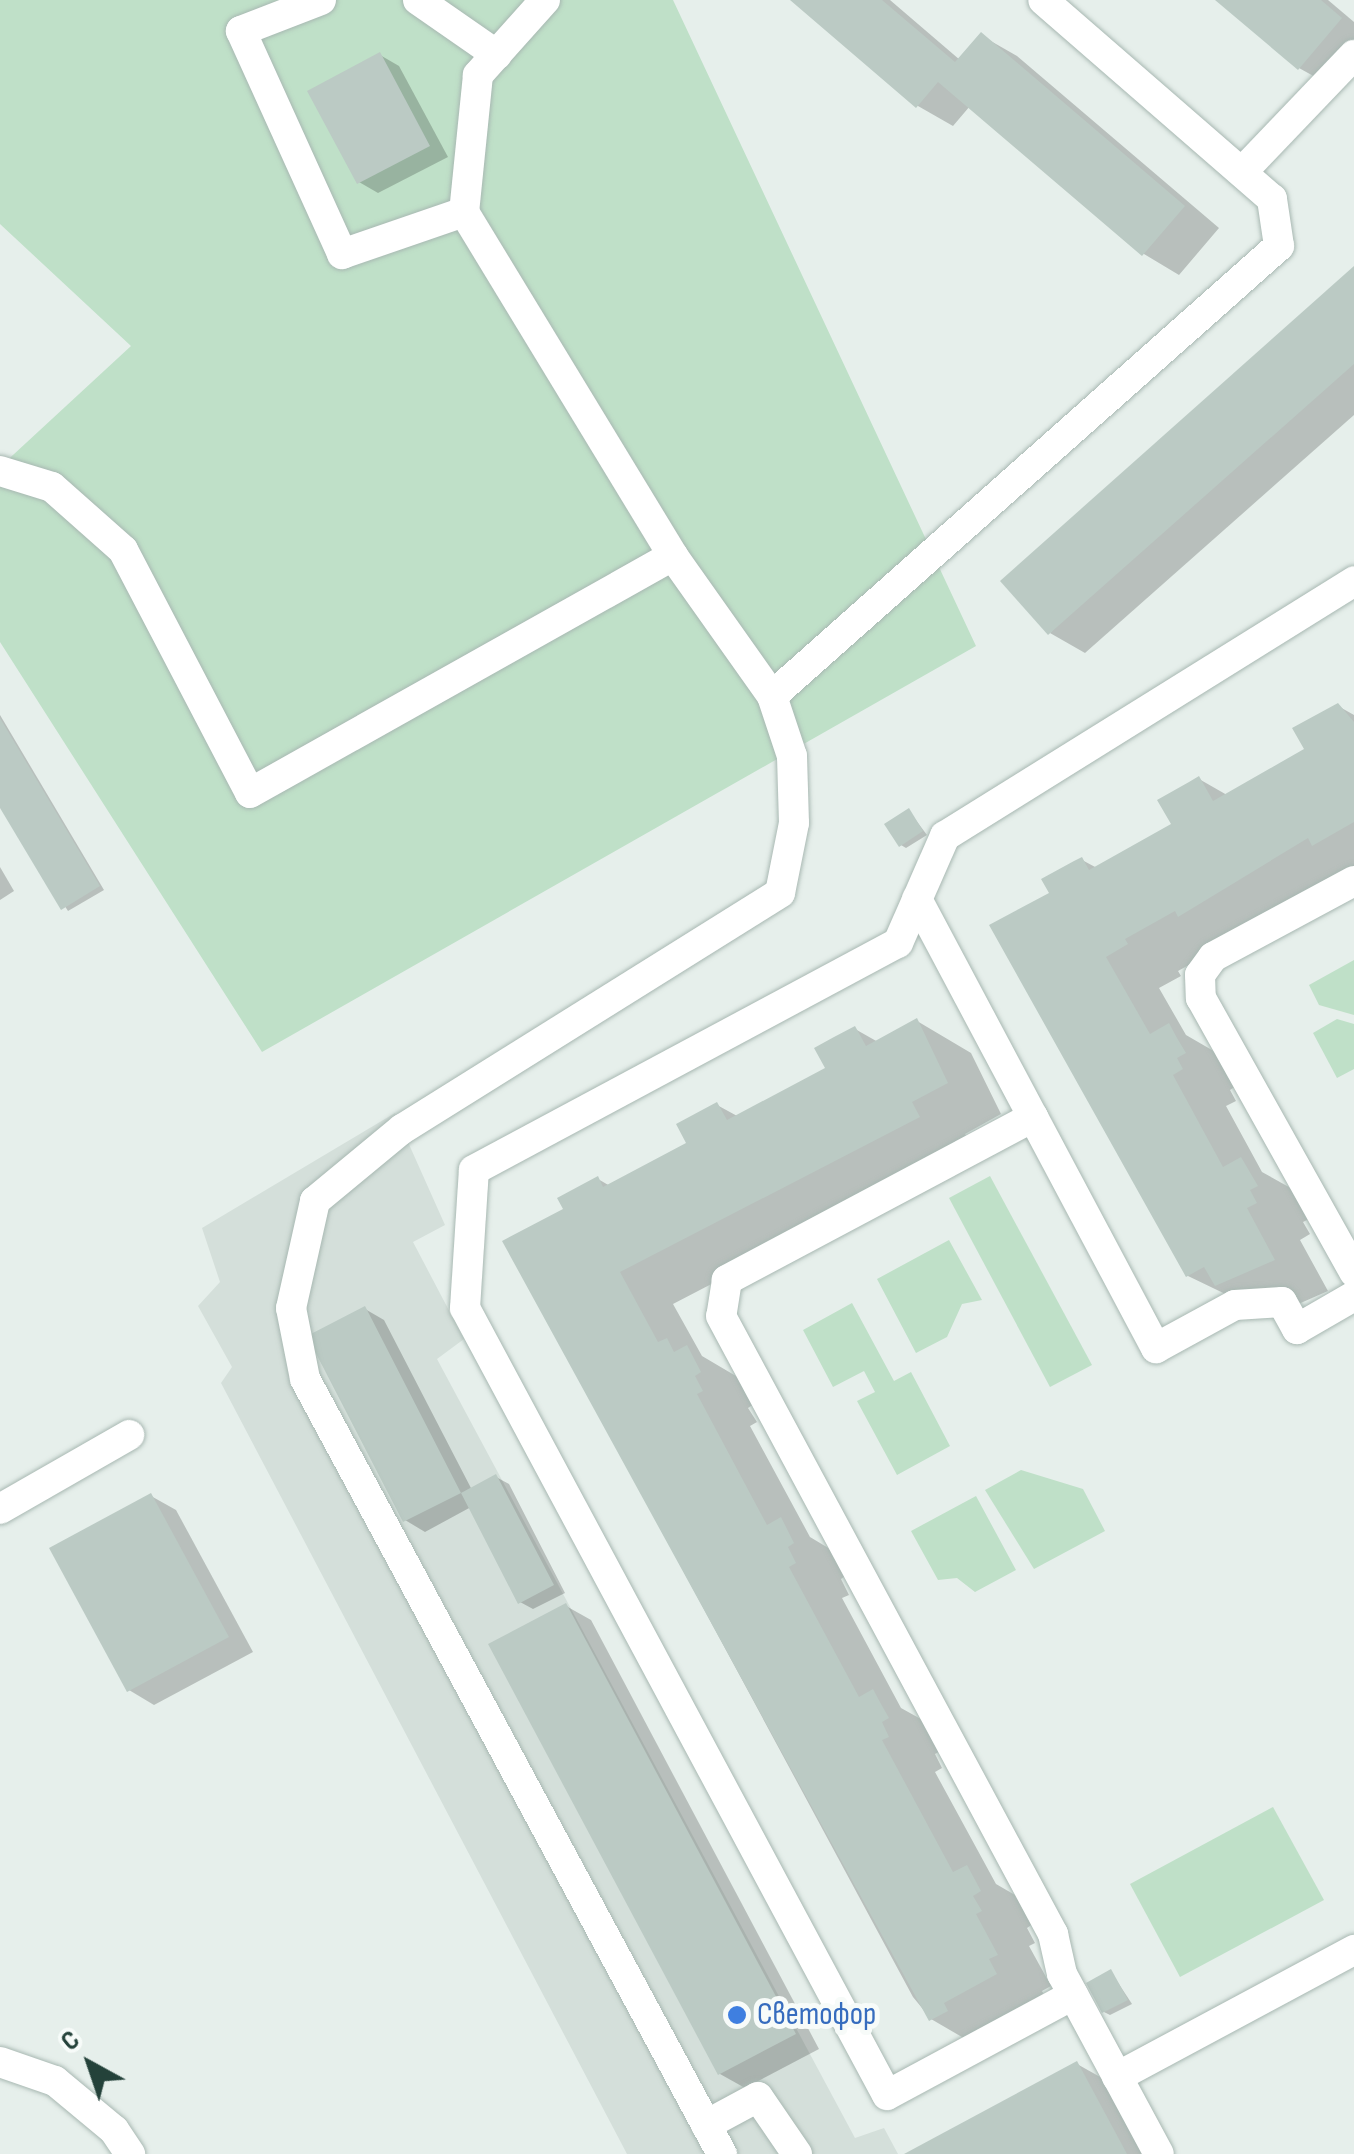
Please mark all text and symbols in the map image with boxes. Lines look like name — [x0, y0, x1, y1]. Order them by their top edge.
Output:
place label: Светофор — [757, 1996, 876, 2034]
marker: Светофор — [726, 2004, 748, 2026]
north arrow — [40, 2014, 140, 2114]
text: С — [54, 2023, 87, 2058]

